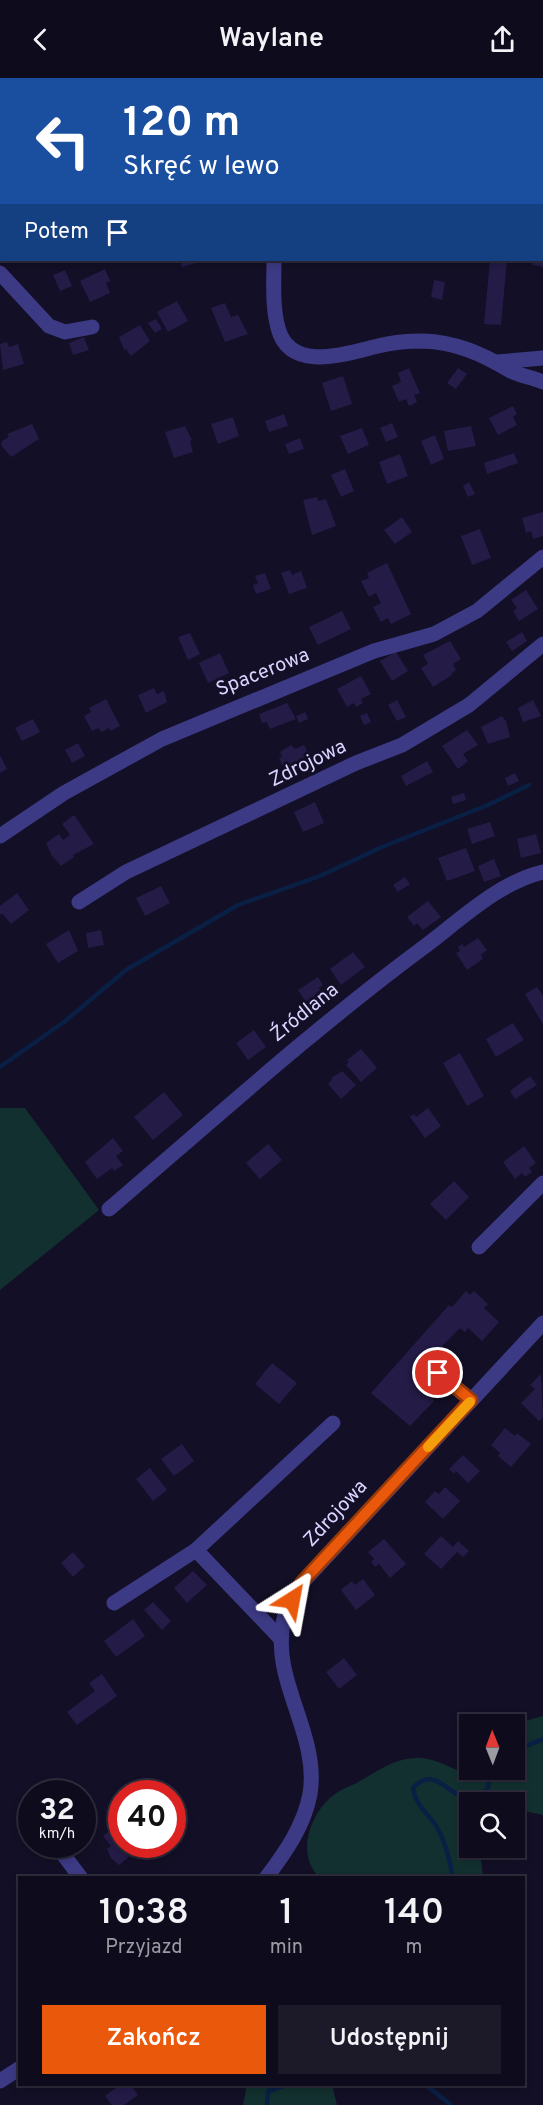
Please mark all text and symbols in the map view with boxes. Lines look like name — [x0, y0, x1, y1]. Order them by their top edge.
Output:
text: Waylane — [219, 22, 324, 56]
icon: back — [24, 23, 57, 56]
icon: share — [486, 23, 519, 56]
text: 120 m — [123, 98, 240, 151]
icon: left — [24, 102, 102, 180]
text: Skręć w lewo — [123, 150, 279, 184]
icon: arrive — [101, 216, 134, 249]
text: Potem — [24, 219, 89, 246]
street label: Spacerowa — [213, 643, 313, 703]
street label: Zdrojowa — [265, 734, 351, 794]
street label: Źródlana — [264, 976, 344, 1048]
pin — [412, 1347, 463, 1398]
icon: arrive — [421, 1356, 454, 1389]
street label: Zdrojowa — [298, 1475, 374, 1553]
position arrow — [260, 1568, 324, 1632]
north arrow — [459, 1714, 525, 1780]
map controls — [459, 1714, 525, 1858]
speed limit sign: 40 — [108, 1780, 186, 1858]
button: search — [459, 1792, 525, 1858]
text: 32 — [39, 1793, 75, 1830]
text: km/h — [39, 1825, 75, 1844]
text: 10:38 — [99, 1891, 189, 1937]
text: 1 — [279, 1891, 293, 1937]
text: 140 — [384, 1891, 444, 1937]
text: Przyjazd — [105, 1935, 183, 1961]
text: min — [270, 1935, 303, 1961]
text: m — [406, 1935, 423, 1961]
button: Zakończ — [42, 2005, 266, 2074]
button: Udostępnij — [278, 2005, 501, 2074]

